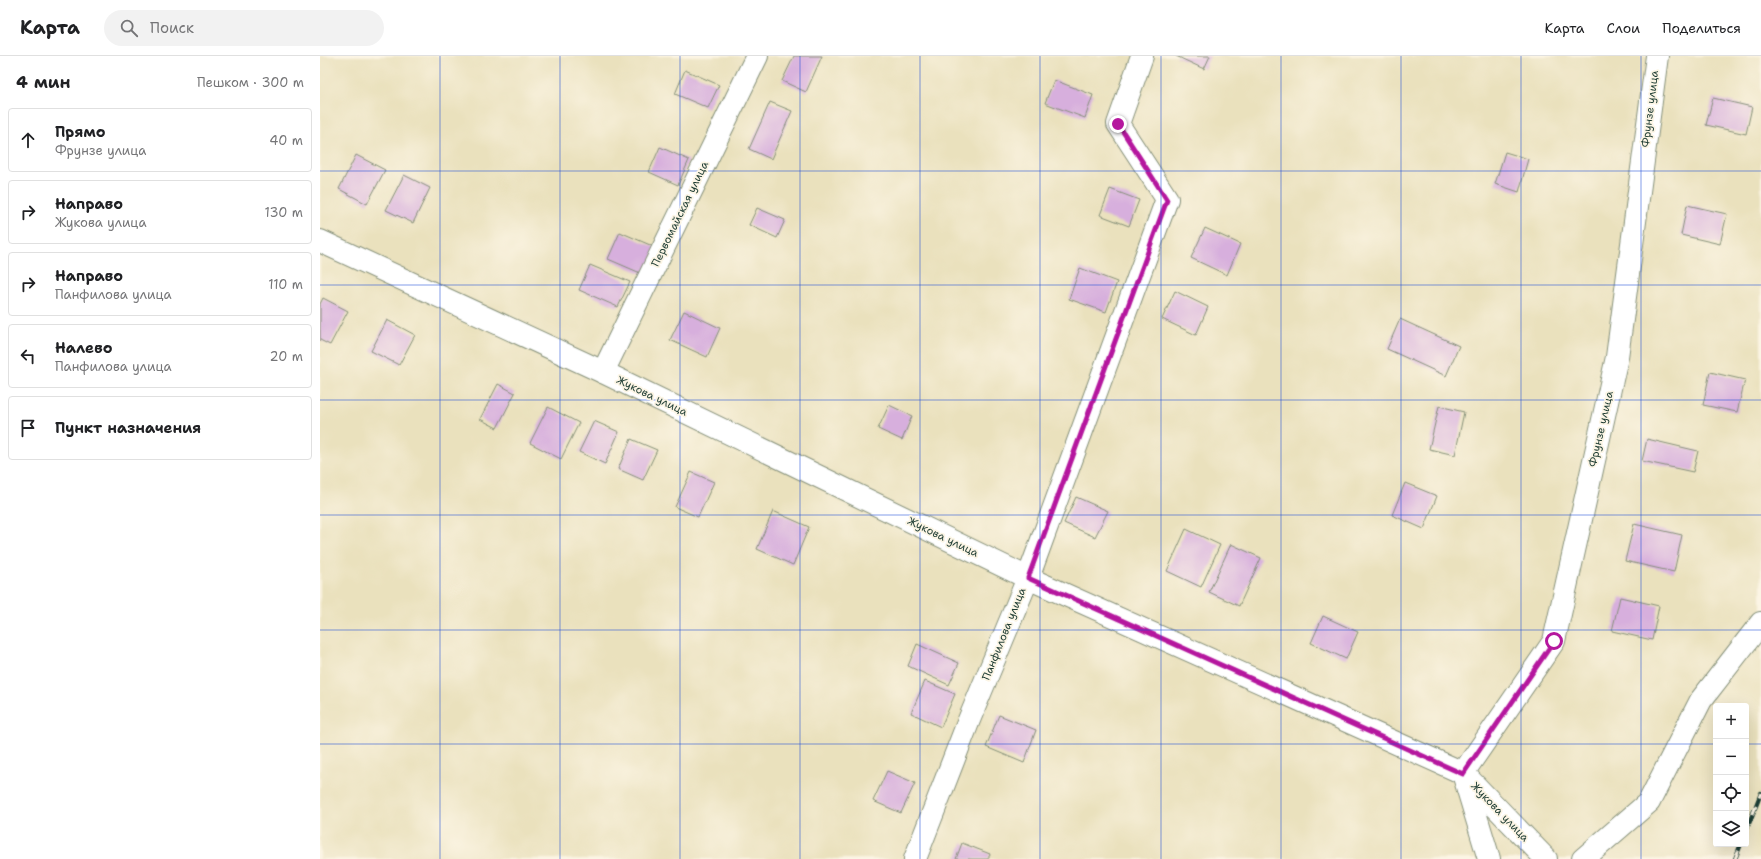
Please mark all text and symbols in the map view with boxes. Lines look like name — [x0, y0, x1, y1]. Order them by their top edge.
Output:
search box — [104, 10, 384, 46]
text: Карта — [20, 15, 80, 40]
icon: search — [118, 17, 140, 39]
text: Поиск — [150, 18, 194, 38]
text: Карта — [1544, 19, 1585, 37]
text: Слои — [1607, 19, 1640, 37]
text: Поделиться — [1662, 19, 1741, 37]
street label: Фрунзе улица — [1638, 70, 1662, 148]
text: 4 мин — [16, 71, 71, 93]
text: Пешком · 300 m — [197, 74, 304, 91]
route end — [1109, 115, 1127, 133]
text: Прямо — [55, 122, 105, 142]
icon: ahead — [17, 129, 39, 151]
text: 40 m — [269, 132, 303, 149]
text: Фрунзе улица — [55, 142, 146, 159]
street label: Первомайская улица — [648, 159, 712, 269]
text: Направо — [55, 194, 123, 214]
icon: right — [17, 201, 39, 223]
text: 130 m — [265, 204, 303, 221]
text: Жукова улица — [55, 214, 146, 231]
text: Направо — [55, 266, 123, 286]
icon: right — [17, 273, 39, 295]
text: 110 m — [268, 276, 303, 293]
text: Панфилова улица — [55, 286, 172, 303]
text: Налево — [55, 338, 113, 358]
icon: left — [17, 345, 39, 367]
text: 20 m — [270, 348, 303, 365]
text: Панфилова улица — [55, 358, 172, 375]
street label: Жукова улица — [614, 372, 690, 420]
street label: Фрунзе улица — [1585, 389, 1617, 468]
icon: arrive — [17, 417, 39, 439]
text: Пункт назначения — [55, 418, 201, 438]
street label: Жукова улица — [905, 513, 981, 561]
street label: Панфилова улица — [979, 585, 1029, 683]
route start — [1545, 632, 1563, 650]
map controls — [1713, 703, 1749, 847]
button: + — [1713, 703, 1749, 739]
button: − — [1713, 739, 1749, 775]
button: locate — [1713, 775, 1749, 811]
street label: Жукова улица — [1468, 779, 1532, 845]
button: layers — [1713, 811, 1749, 847]

